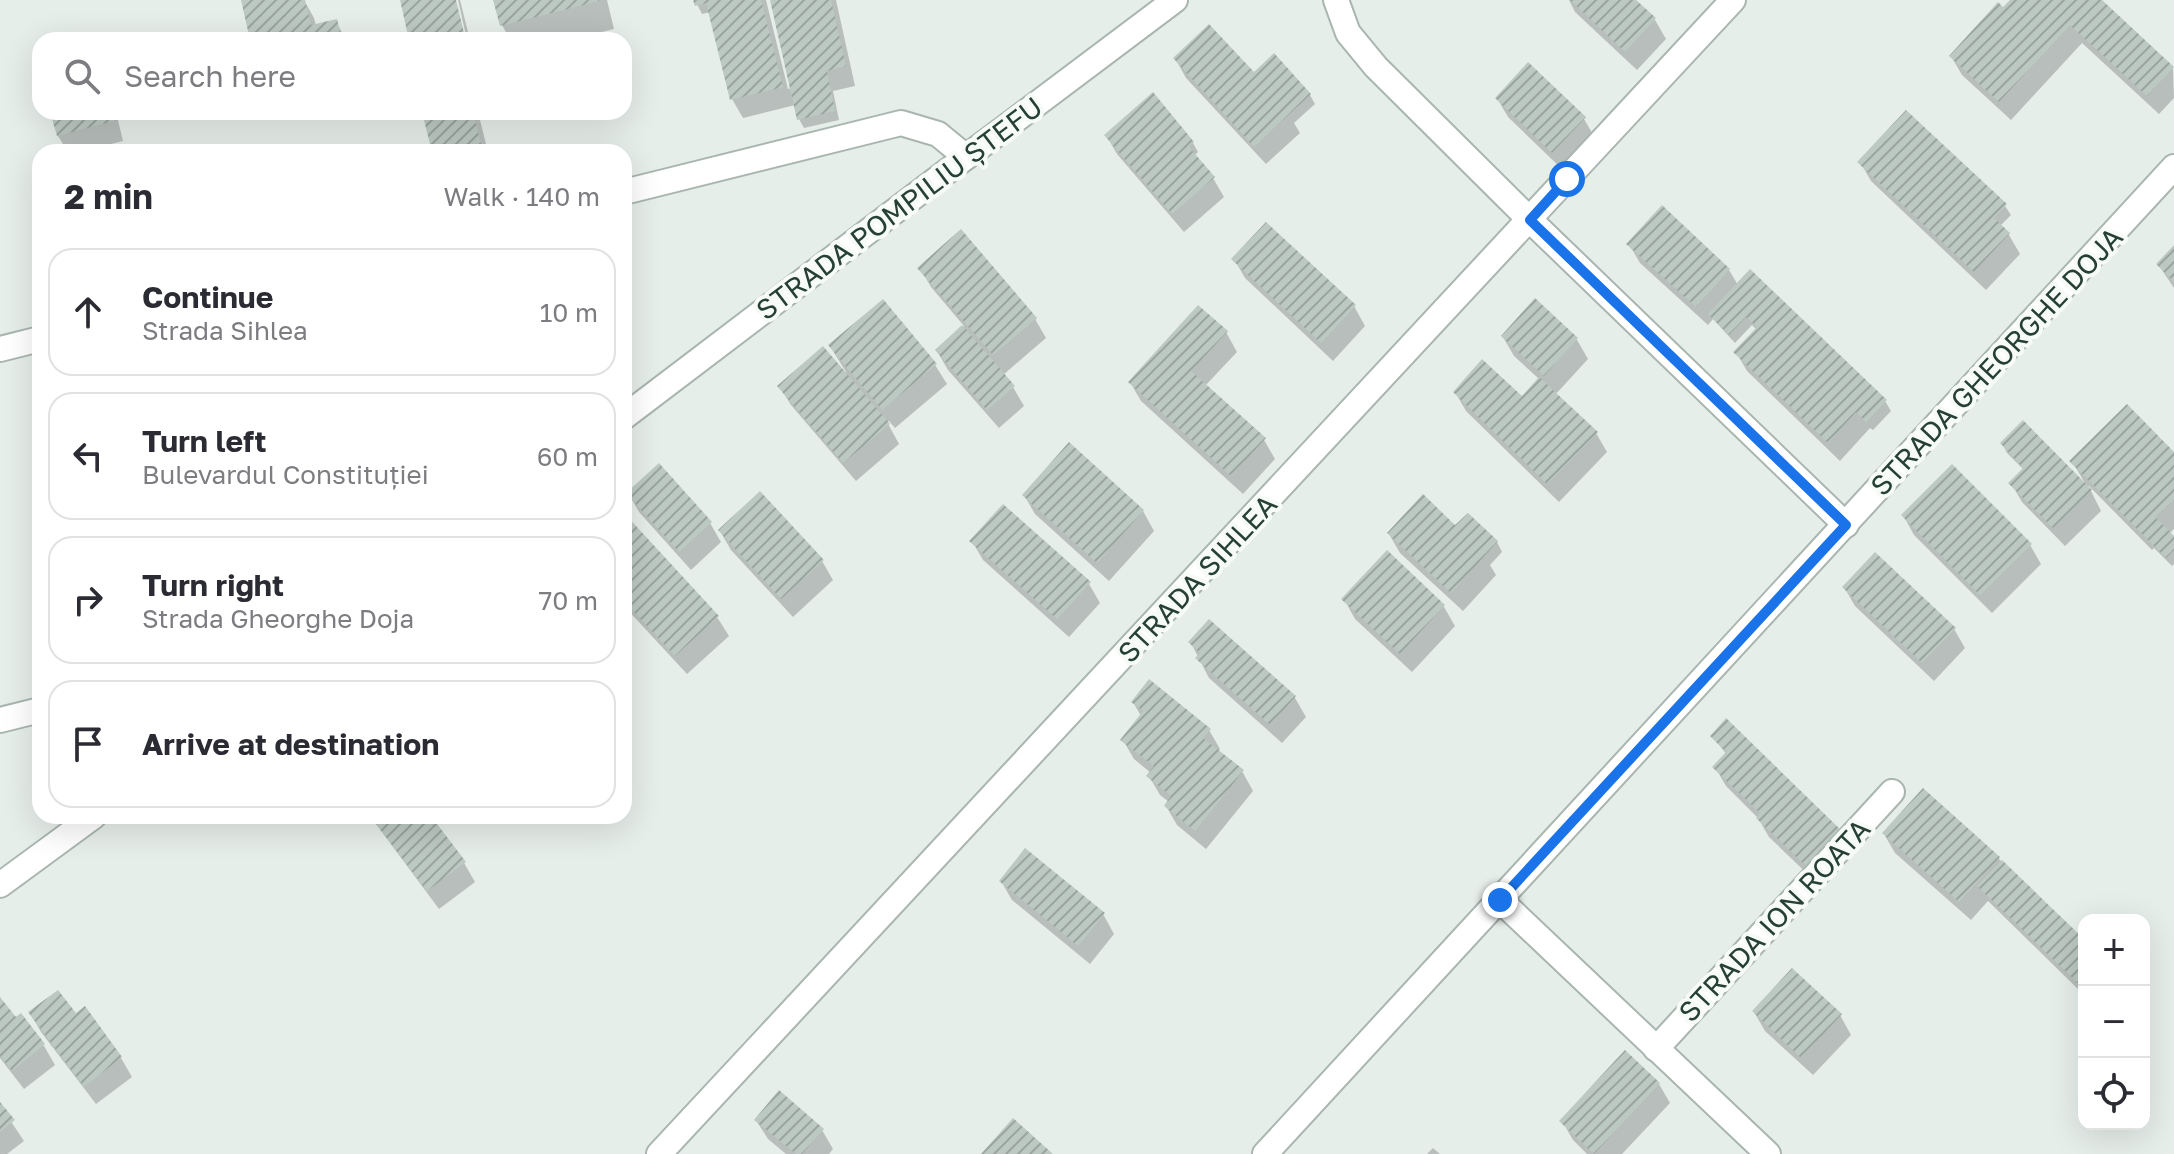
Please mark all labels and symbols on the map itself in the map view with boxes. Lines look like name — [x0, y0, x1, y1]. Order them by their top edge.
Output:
street label: STRADA POMPILIU ȘTEFU — [750, 90, 1048, 326]
route start — [1549, 161, 1585, 197]
street label: STRADA GHEORGHE DOJA — [1863, 220, 2129, 502]
street label: STRADA SIHLEA — [1111, 487, 1283, 669]
street label: STRADA ION ROATA — [1672, 812, 1877, 1028]
route end — [1482, 882, 1518, 918]

